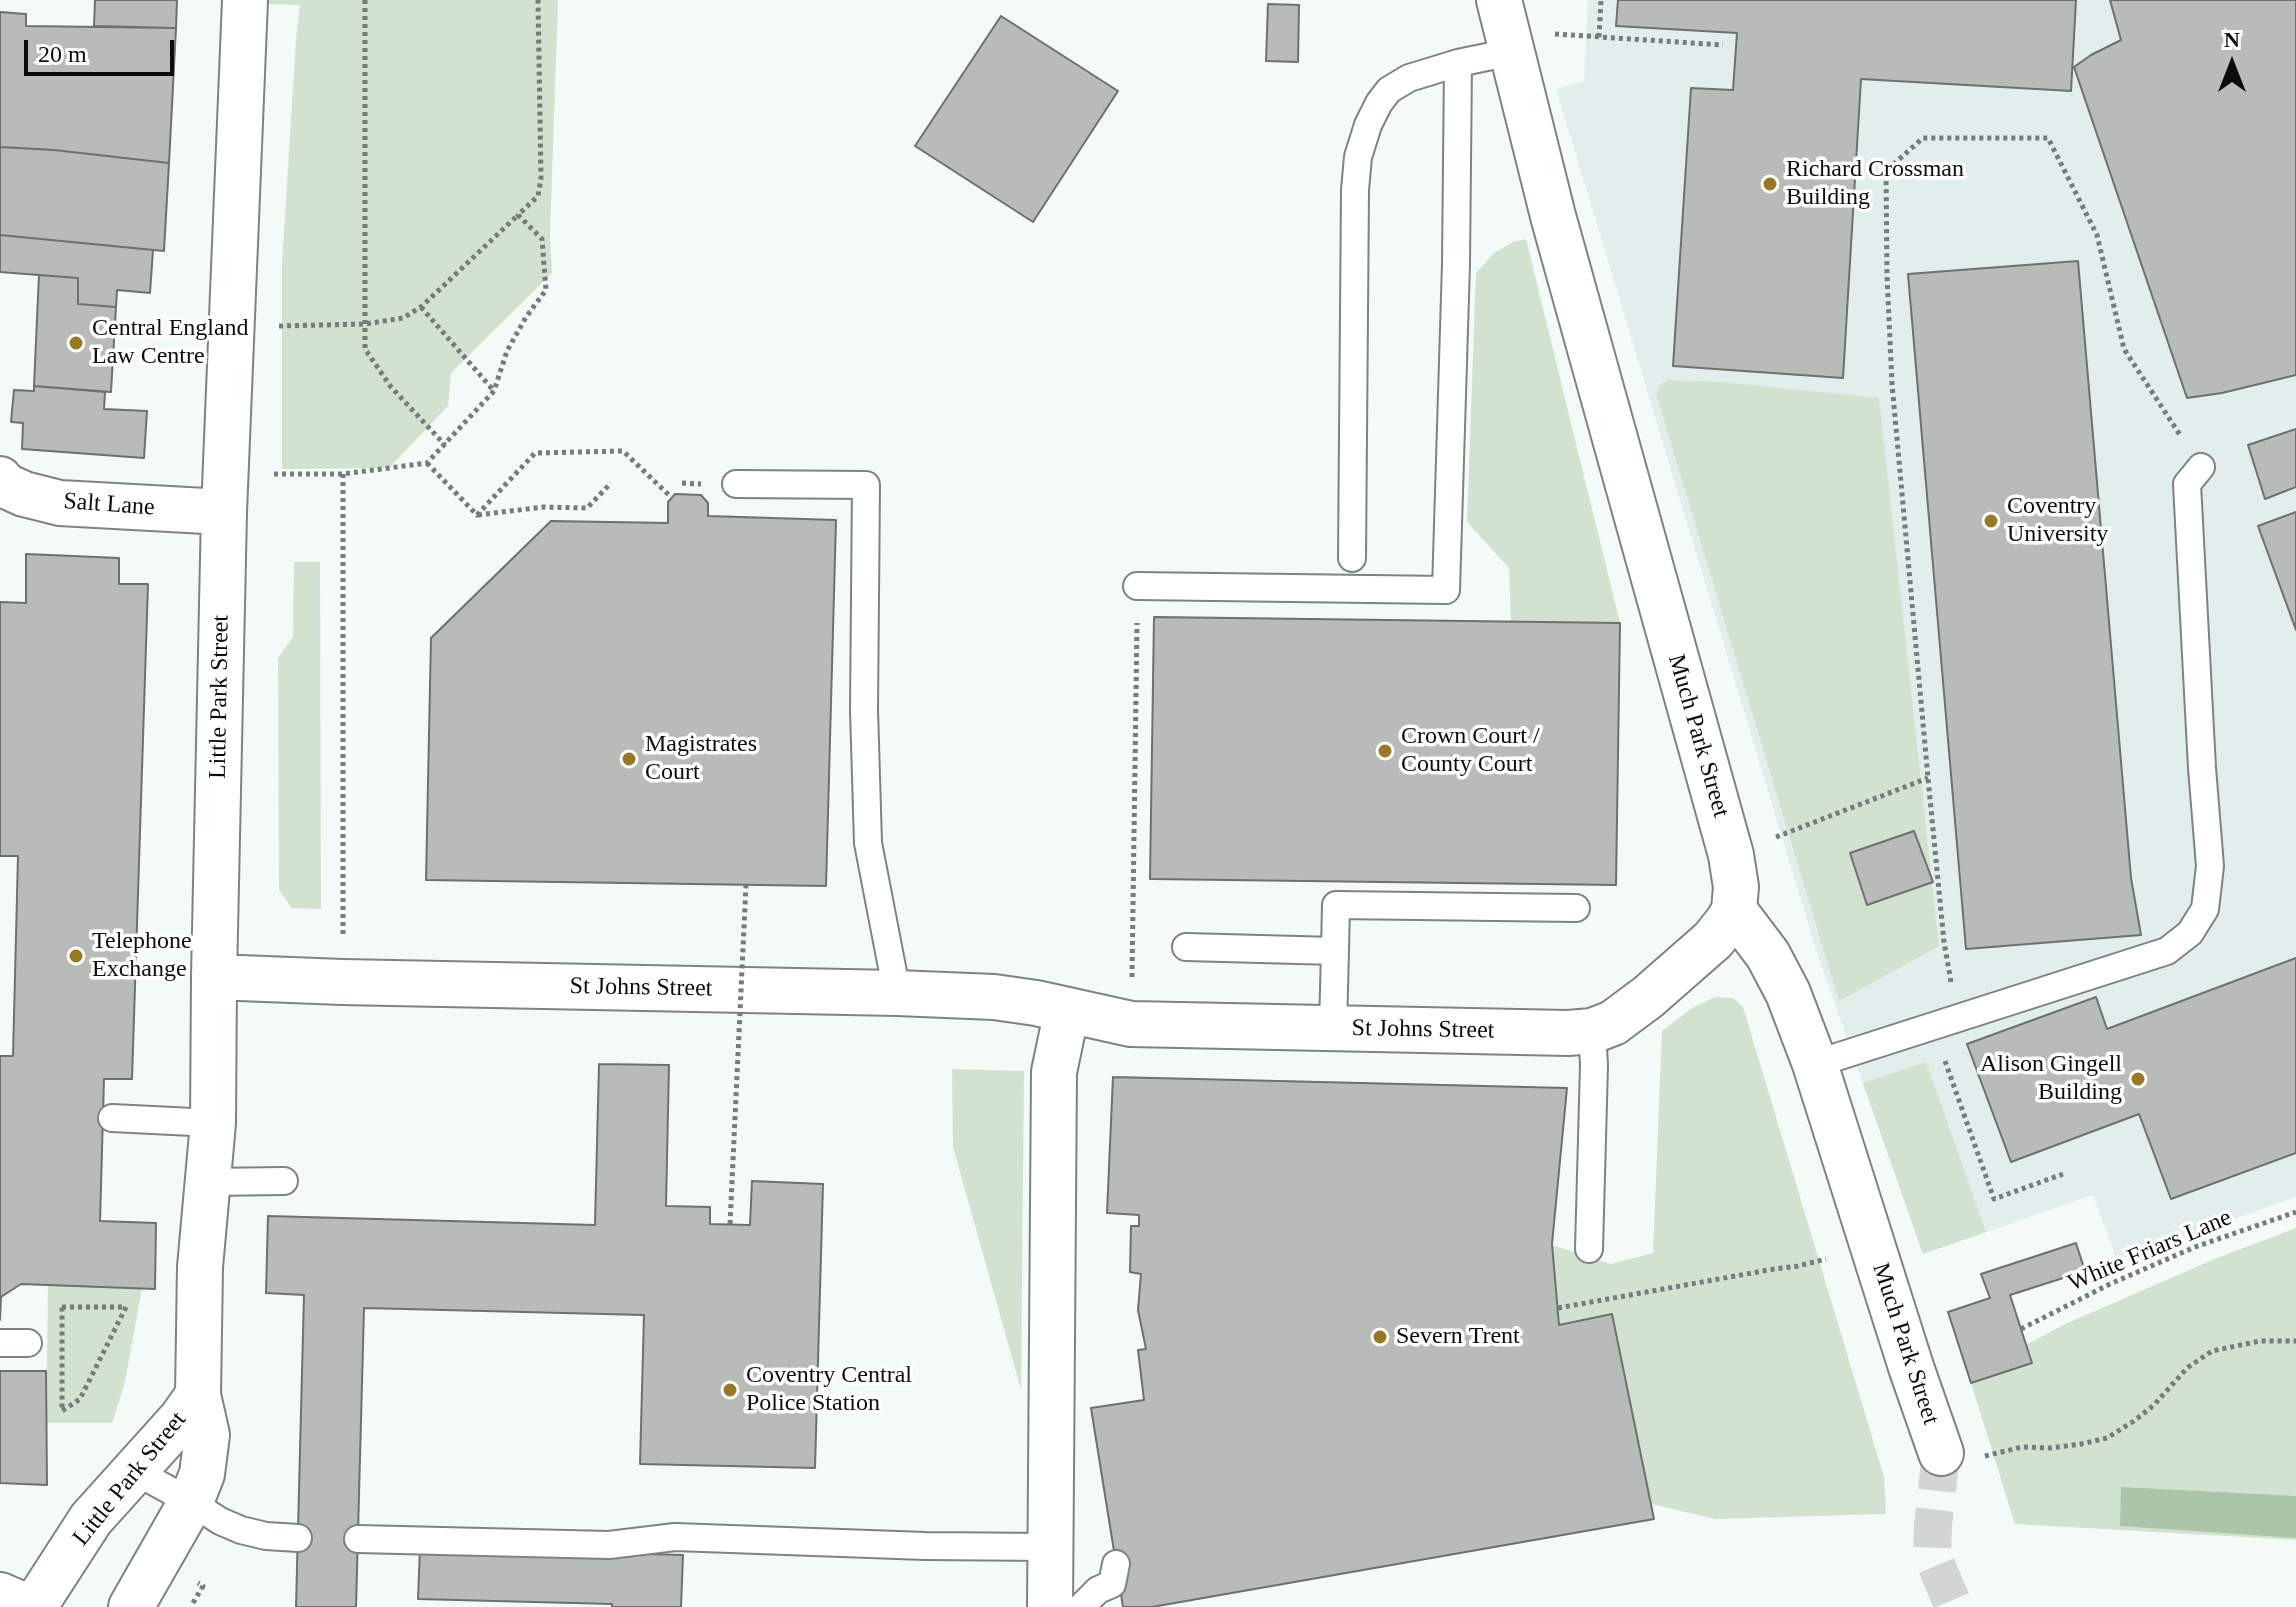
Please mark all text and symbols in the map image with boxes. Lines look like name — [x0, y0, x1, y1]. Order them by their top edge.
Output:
scale bar — [28, 24, 178, 74]
north arrow — [2192, 24, 2272, 104]
text: N — [2224, 27, 2240, 52]
text: 20 m — [38, 41, 87, 67]
place label: Richard Crossman Building — [1786, 156, 1989, 212]
marker: Richard Crossman Building — [1761, 175, 1779, 193]
place label: Central England Law Centre — [92, 315, 271, 371]
marker: Central England Law Centre — [67, 334, 85, 352]
street label: Salt Lane — [56, 487, 162, 523]
place label: Coventry University — [2007, 493, 2120, 549]
marker: Coventry University — [1982, 512, 2000, 530]
street label: Little Park Street — [204, 604, 236, 790]
street label: Much Park Street — [1658, 641, 1738, 831]
place label: Crown Court / County Court — [1401, 723, 1556, 779]
place label: Magistrates Court — [645, 731, 773, 787]
marker: Crown Court / County Court — [1376, 742, 1394, 760]
marker: Magistrates Court — [620, 750, 638, 768]
place label: Telephone Exchange — [92, 928, 210, 984]
marker: Telephone Exchange — [67, 947, 85, 965]
street label: St Johns Street — [557, 972, 725, 1004]
street label: St Johns Street — [1339, 1014, 1507, 1046]
place label: Alison Gingell Building — [1970, 1051, 2122, 1107]
marker: Alison Gingell Building — [2129, 1070, 2147, 1088]
street label: White Friars Lane — [2056, 1200, 2244, 1302]
street label: Much Park Street — [1862, 1250, 1948, 1438]
place label: Severn Trent — [1396, 1323, 1538, 1351]
marker: Severn Trent — [1371, 1328, 1389, 1346]
place label: Coventry Central Police Station — [746, 1362, 934, 1418]
marker: Coventry Central Police Station — [721, 1381, 739, 1399]
street label: Little Park Street — [61, 1398, 199, 1560]

